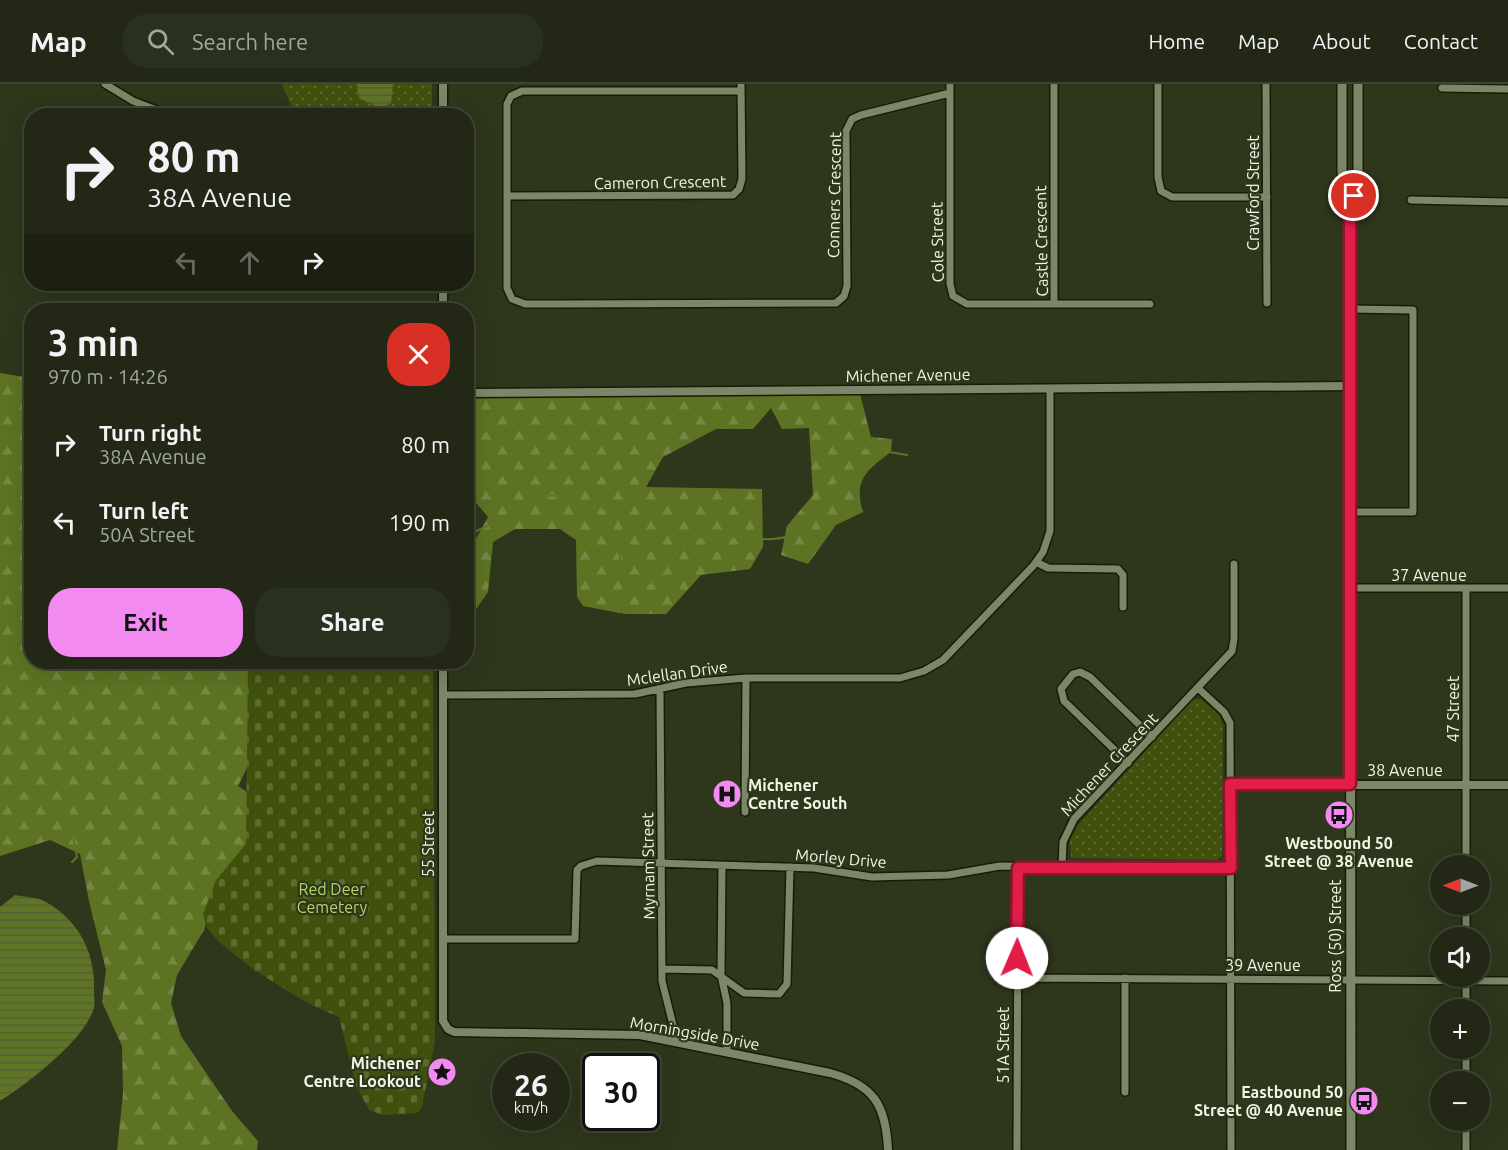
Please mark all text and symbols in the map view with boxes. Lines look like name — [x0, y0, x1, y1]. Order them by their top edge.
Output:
search box — [123, 14, 543, 68]
icon: search — [144, 25, 177, 58]
text: Map — [30, 26, 87, 57]
text: Search here — [192, 29, 308, 54]
text: Home — [1148, 29, 1205, 53]
text: Map — [1238, 29, 1279, 53]
text: About — [1312, 29, 1371, 53]
text: Contact — [1404, 29, 1478, 53]
street label: Conners Crescent — [824, 131, 844, 258]
icon: right — [48, 132, 126, 210]
text: 80 m — [147, 133, 241, 180]
street label: Crawford Street — [1244, 134, 1262, 251]
pin — [1328, 170, 1379, 221]
street label: Cameron Crescent — [594, 172, 727, 192]
icon: arrive — [1337, 179, 1370, 212]
text: 38A Avenue — [147, 182, 292, 212]
street label: Castle Crescent — [1031, 185, 1051, 297]
street label: Cole Street — [927, 201, 947, 282]
icon: left — [170, 246, 203, 279]
icon: ahead — [233, 246, 266, 279]
icon: right — [296, 246, 329, 279]
text: 3 min — [48, 322, 139, 363]
button: close — [387, 323, 450, 386]
text: 970 m · 14:26 — [48, 365, 168, 388]
street label: Michener Avenue — [845, 365, 971, 385]
text: Turn right — [99, 420, 201, 445]
icon: right — [48, 428, 81, 461]
text: 80 m — [401, 432, 450, 457]
text: 38A Avenue — [99, 445, 207, 468]
text: Turn left — [99, 498, 189, 523]
icon: left — [48, 506, 81, 539]
text: 190 m — [389, 510, 450, 535]
text: 50A Street — [99, 523, 195, 546]
street label: 37 Avenue — [1391, 566, 1467, 584]
button: Exit — [48, 588, 243, 657]
button: Share — [255, 588, 450, 657]
street label: Mclellan Drive — [625, 657, 729, 689]
street label: 47 Street — [1444, 675, 1462, 742]
street label: Michener Crescent — [1057, 708, 1162, 819]
street label: 38 Avenue — [1367, 761, 1443, 779]
place label: Michener Centre South — [748, 776, 847, 812]
hospital icon: Michener Centre South — [711, 778, 743, 810]
bus stop icon: Westbound 50 Street @ 38 Avenue — [1323, 799, 1355, 831]
street label: 55 Street — [419, 810, 437, 877]
street label: Myrnam Street — [638, 812, 658, 920]
place label: Westbound 50 Street @ 38 Avenue — [1265, 834, 1413, 870]
street label: Morley Drive — [795, 845, 887, 871]
north arrow — [1430, 855, 1490, 915]
map controls — [1430, 855, 1490, 1131]
street label: Ross (50) Street — [1326, 879, 1345, 993]
park label: Red Deer Cemetery — [297, 880, 368, 916]
position arrow — [985, 926, 1049, 990]
button: sound — [1430, 927, 1490, 987]
street label: 39 Avenue — [1225, 956, 1301, 974]
button: + — [1430, 999, 1490, 1059]
street label: 51A Street — [994, 1006, 1012, 1083]
street label: Morningside Drive — [629, 1013, 761, 1053]
speed limit sign: 30 — [582, 1053, 660, 1131]
place label: Michener Centre Lookout — [304, 1054, 421, 1090]
place icon: Michener Centre Lookout — [426, 1056, 458, 1088]
text: 26 — [514, 1068, 548, 1102]
button: − — [1430, 1071, 1490, 1131]
place label: Eastbound 50 Street @ 40 Avenue — [1194, 1083, 1343, 1119]
bus stop icon: Eastbound 50 Street @ 40 Avenue — [1348, 1085, 1380, 1117]
text: km/h — [514, 1099, 548, 1116]

